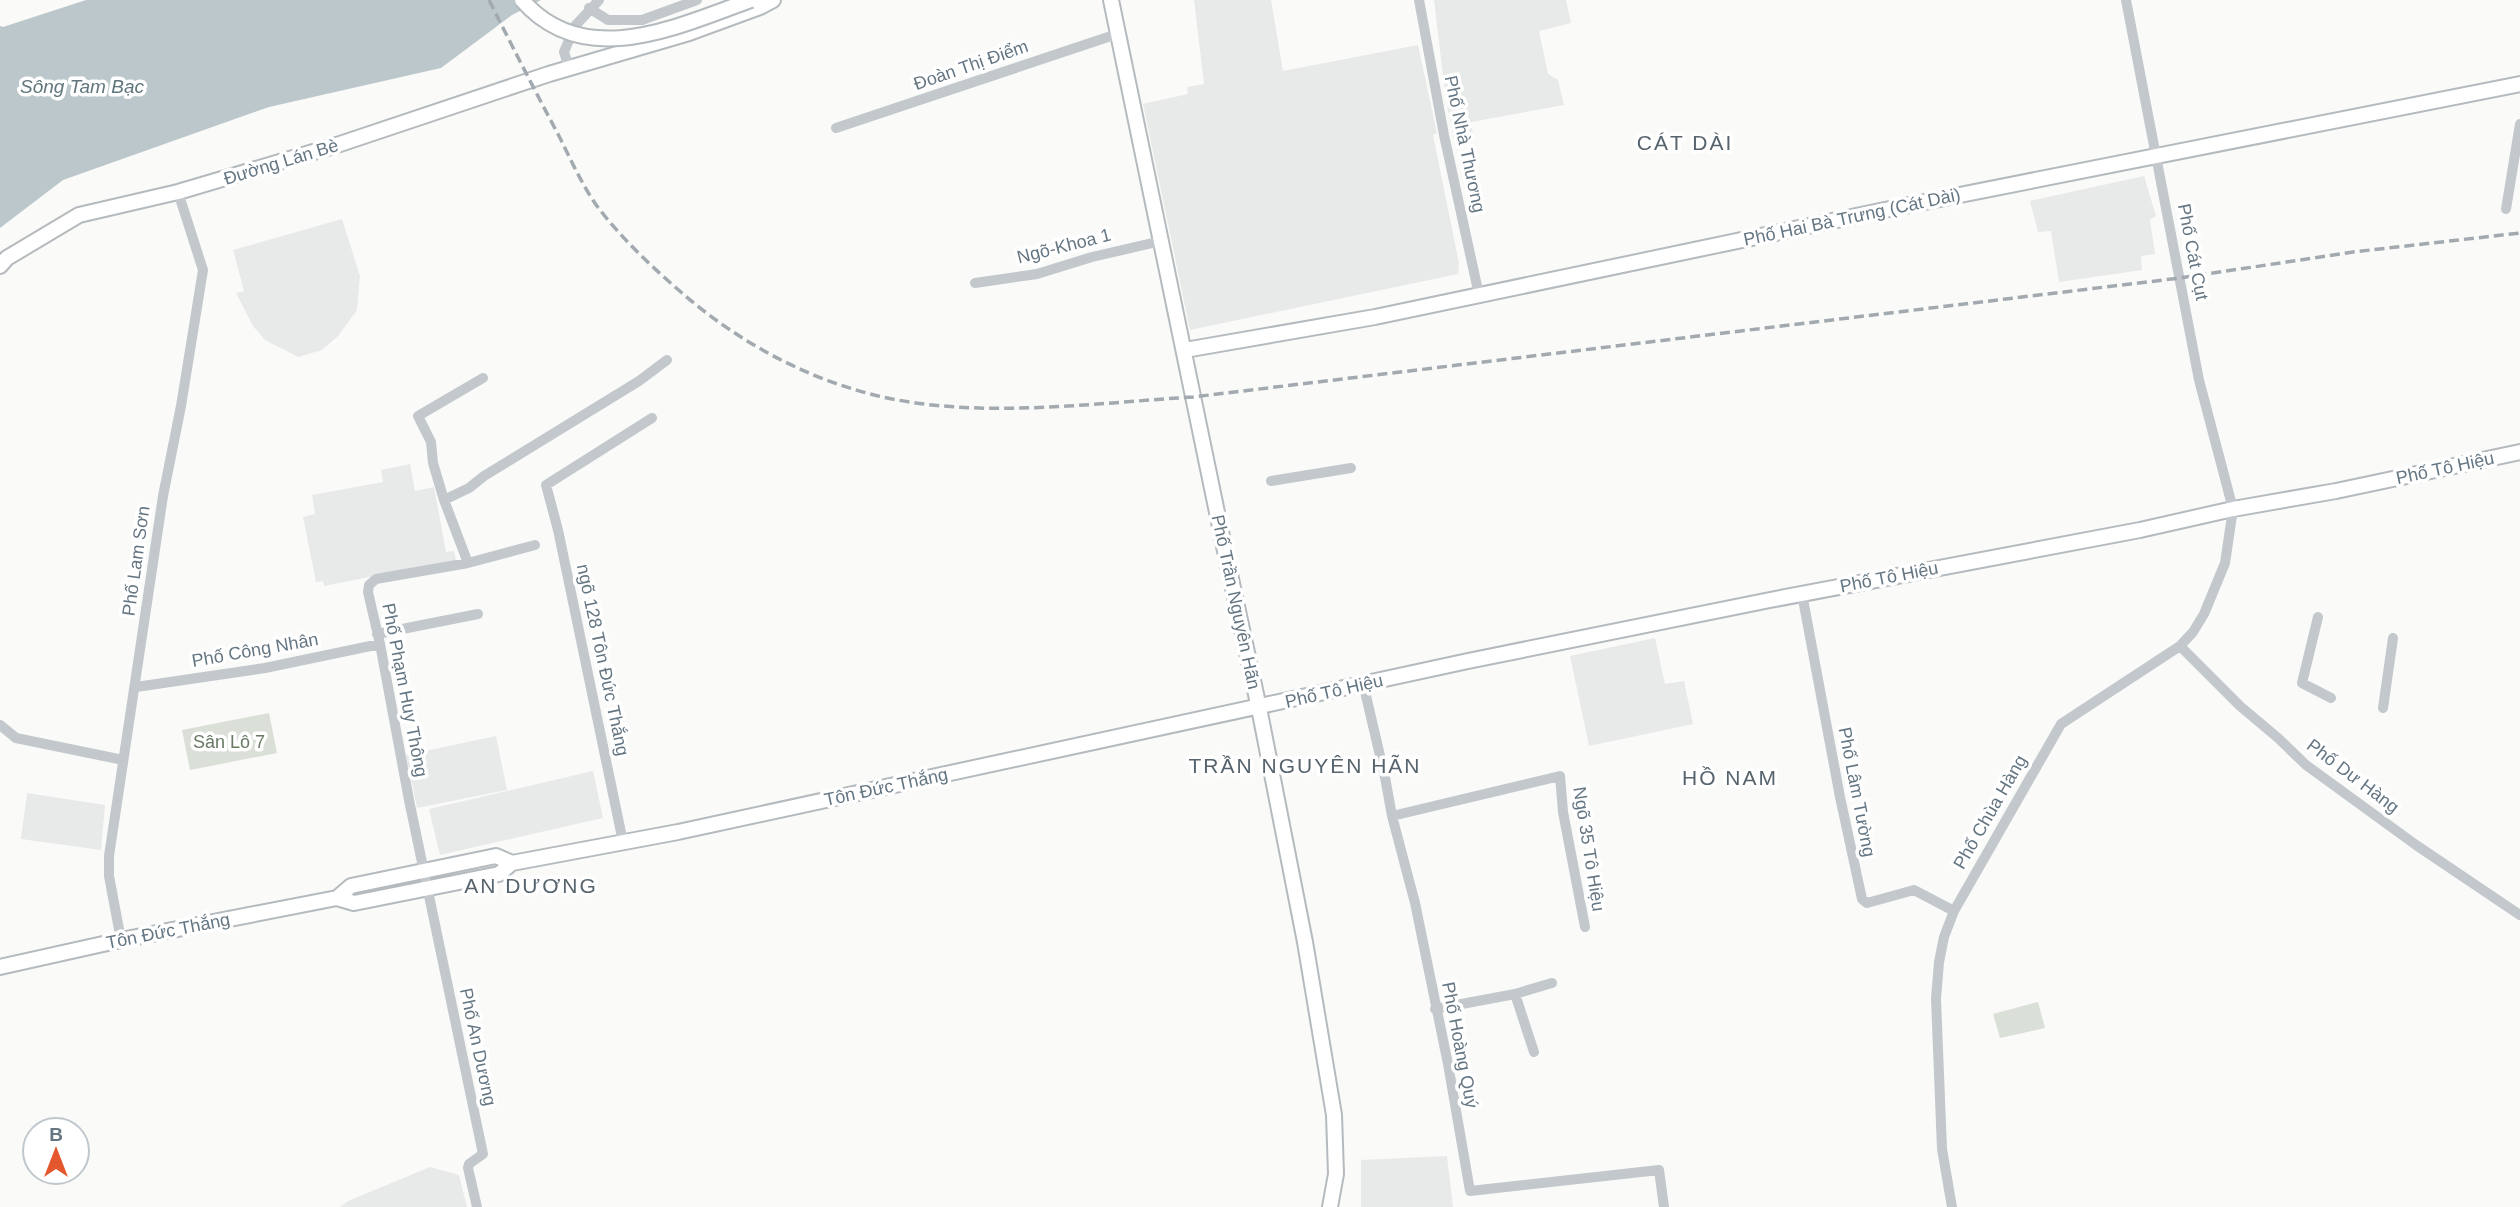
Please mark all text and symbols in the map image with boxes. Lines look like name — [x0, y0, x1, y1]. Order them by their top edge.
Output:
street label: Đoàn Thị Điểm — [911, 36, 1031, 94]
street label: Phố Nhà Thương — [1441, 74, 1489, 214]
water label: Sông Tam Bạc — [20, 76, 144, 97]
district label: CÁT DÀI — [1637, 131, 1733, 154]
street label: Đường Lán Bè — [221, 135, 341, 189]
street label: Phố Hai Bà Trưng (Cát Dài) — [1742, 184, 1962, 250]
street label: Phố Cát Cụt — [2174, 202, 2212, 302]
street label: Ngõ-Khoa 1 — [1015, 225, 1113, 267]
street label: Phố Tô Hiệu — [2394, 448, 2496, 488]
street label: Phố Lam Sơn — [118, 505, 154, 617]
street label: Phố Trần Nguyên Hãn — [1208, 513, 1264, 691]
street label: Phố Tô Hiệu — [1838, 558, 1940, 596]
street label: ngõ 128 Tôn Đức Thắng — [573, 562, 634, 758]
street label: Phố Phạm Huy Thông — [378, 601, 432, 779]
street label: Phố Công Nhân — [190, 629, 320, 671]
street label: Phố Tô Hiệu — [1283, 670, 1385, 712]
street label: Phố Lâm Tường — [1835, 726, 1879, 858]
park label: Sân Lô 7 — [193, 732, 265, 752]
street label: Phố Dư Hàng — [2303, 735, 2403, 817]
street label: Phố Chùa Hàng — [1949, 752, 2031, 872]
district label: TRẦN NGUYÊN HÃN — [1188, 754, 1422, 777]
street label: Tôn Đức Thắng — [822, 763, 950, 810]
district label: HỒ NAM — [1682, 766, 1778, 789]
street label: Ngõ 35 Tô Hiệu — [1569, 785, 1609, 913]
district label: AN DƯƠNG — [464, 874, 598, 897]
street label: Tôn Đức Thắng — [104, 908, 232, 953]
street label: Phố Hoàng Quý — [1438, 980, 1482, 1110]
street label: Phố An Dương — [456, 986, 500, 1108]
north arrow — [21, 1116, 91, 1186]
text: B — [49, 1124, 63, 1145]

